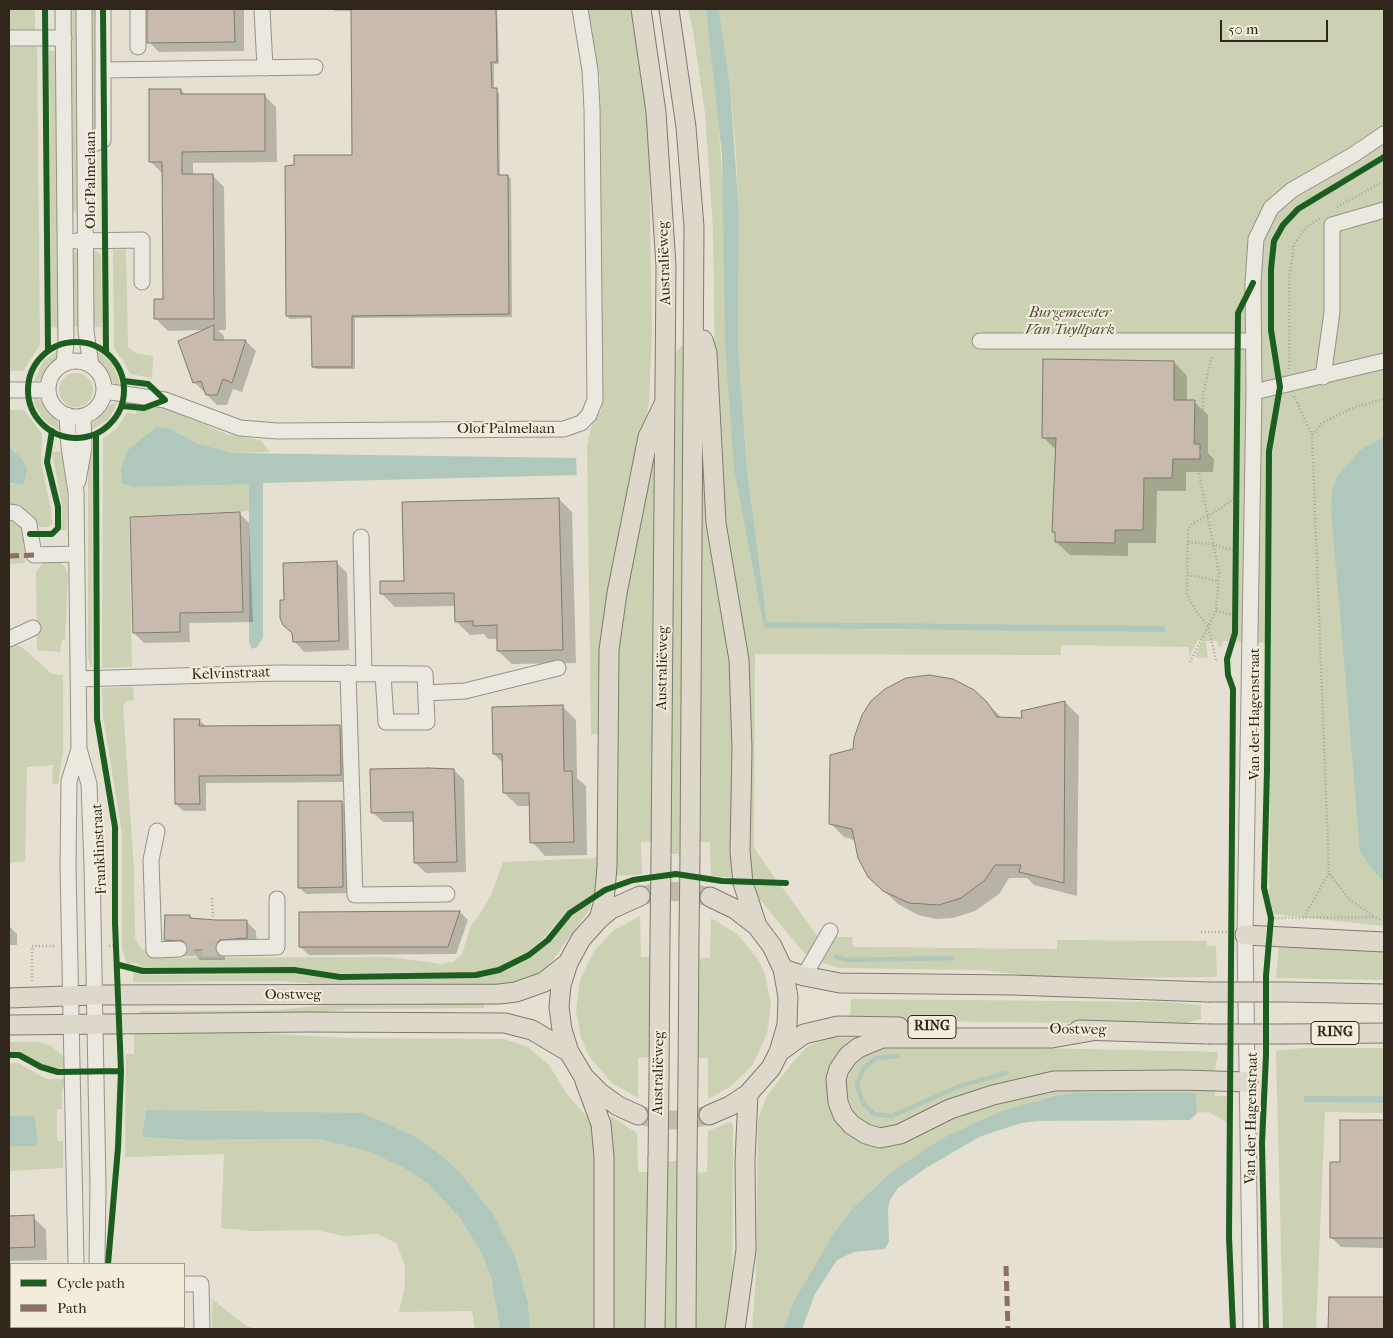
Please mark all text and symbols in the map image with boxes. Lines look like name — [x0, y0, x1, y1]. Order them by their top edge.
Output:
scale bar — [1223, 10, 1330, 42]
text: 50 m — [1228, 20, 1258, 38]
street label: Olof Palmelaan — [82, 131, 100, 229]
street label: Australiëweg — [655, 221, 675, 305]
park label: Burgemeester Van Tuyllpark — [1025, 304, 1115, 339]
street label: Olof Palmelaan — [457, 420, 555, 438]
street label: Australiëweg — [653, 626, 673, 710]
street label: Van der Hagenstraat — [1246, 648, 1264, 780]
street label: Kelvinstraat — [191, 664, 271, 684]
street label: Franklinstraat — [89, 803, 111, 895]
street label: Oostweg — [265, 986, 321, 1004]
road number: RING — [908, 1016, 956, 1038]
street label: Oostweg — [1049, 1021, 1107, 1039]
road number: RING — [1311, 1021, 1359, 1044]
street label: Australiëweg — [649, 1031, 669, 1115]
street label: Van der Hagenstraat — [1242, 1052, 1262, 1184]
legend — [10, 1263, 185, 1328]
text: Cycle path — [57, 1274, 125, 1292]
text: Path — [57, 1299, 87, 1317]

